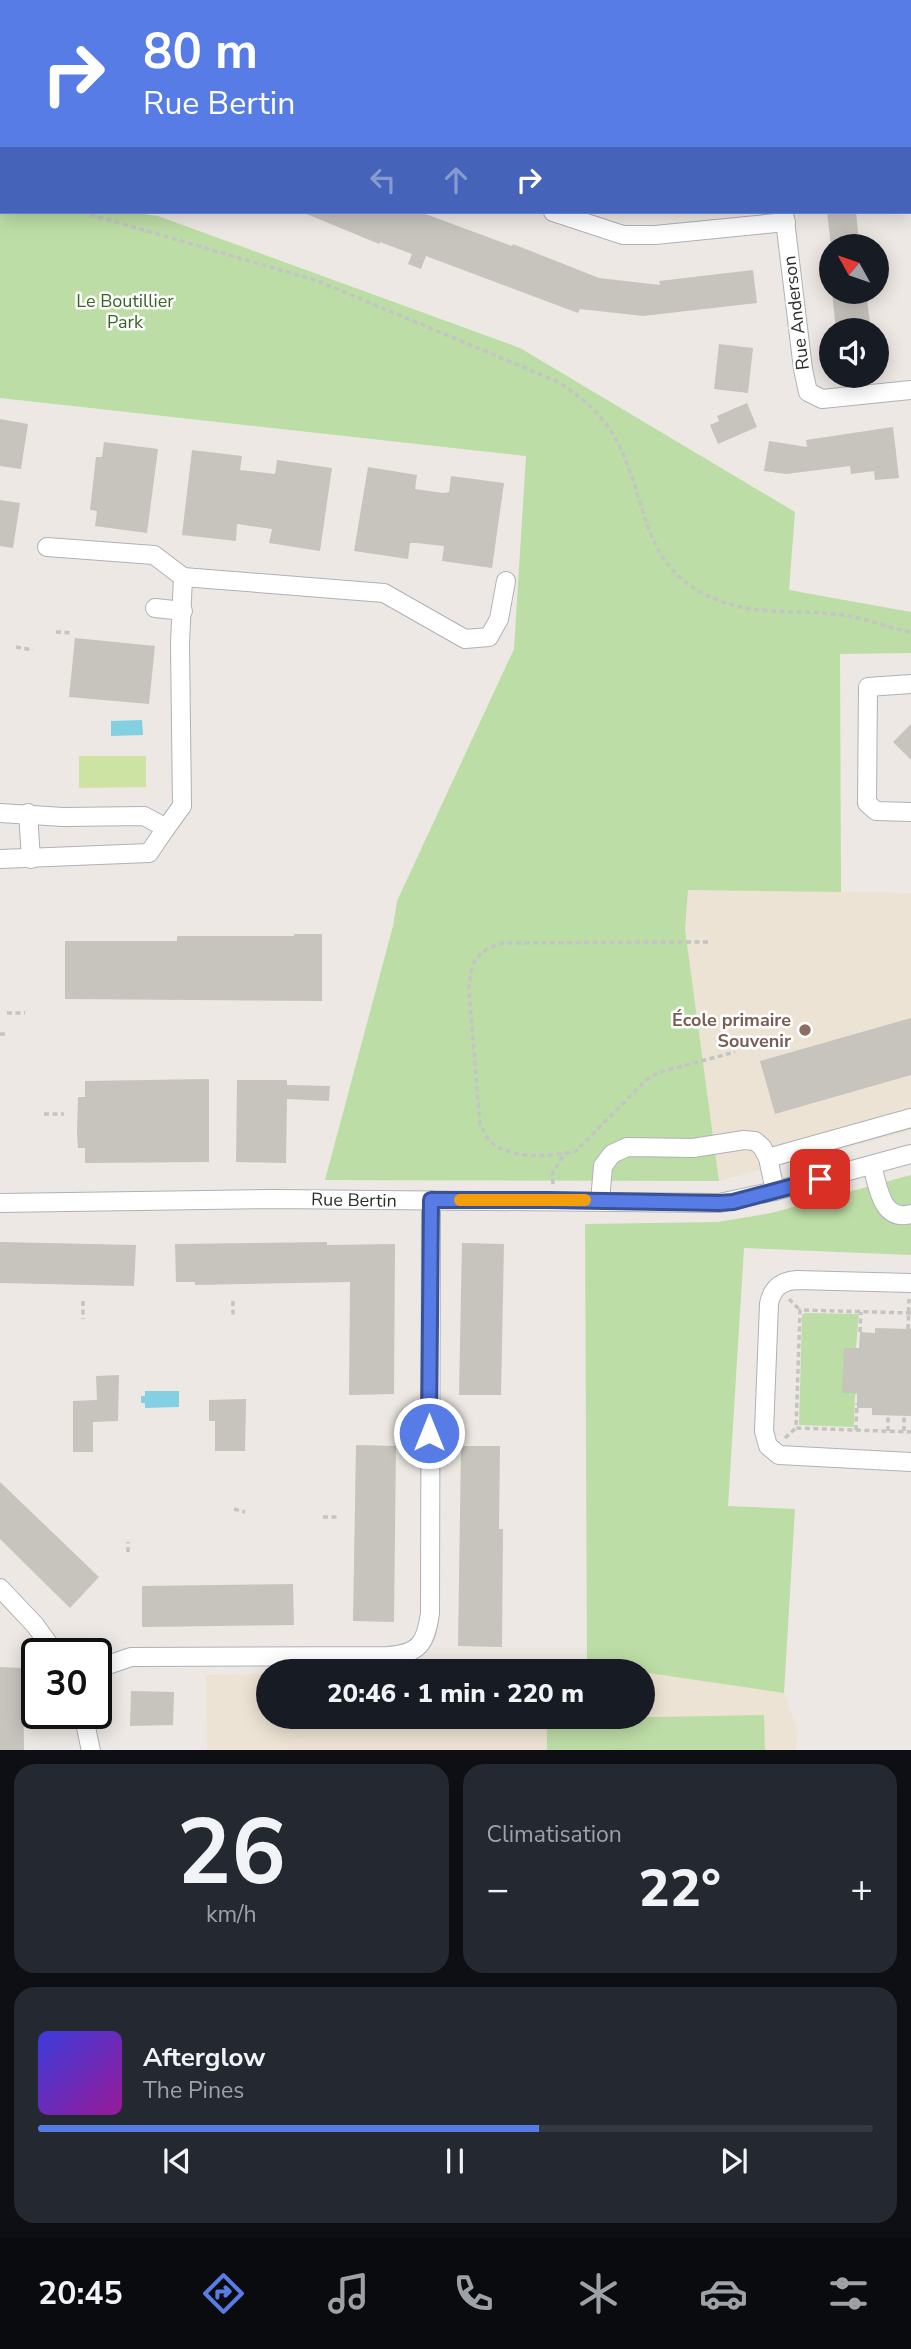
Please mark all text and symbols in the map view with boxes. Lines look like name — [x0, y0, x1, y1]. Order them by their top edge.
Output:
text: 80 m — [143, 18, 258, 85]
icon: right — [28, 28, 119, 119]
text: Rue Bertin — [143, 82, 295, 125]
icon: left — [364, 161, 402, 199]
icon: ahead — [437, 161, 475, 199]
icon: right — [510, 161, 548, 199]
north arrow — [819, 234, 889, 304]
map controls — [819, 234, 889, 388]
street label: Rue Anderson — [777, 254, 815, 372]
park label: Le Boutillier Park — [76, 289, 174, 334]
button: sound — [819, 318, 889, 388]
place label: École primaire Souvenir — [672, 1008, 791, 1053]
marker: École primaire Souvenir — [797, 1022, 813, 1038]
pin — [790, 1149, 850, 1209]
icon: arrive — [801, 1160, 839, 1198]
street label: Rue Bertin — [311, 1187, 397, 1213]
position arrow — [392, 1396, 466, 1470]
speed limit sign: 30 — [21, 1638, 112, 1729]
text: 20:46 · 1 min · 220 m — [327, 1676, 584, 1711]
text: 26 — [177, 1791, 286, 1915]
text: Climatisation — [487, 1819, 622, 1850]
text: 22° — [639, 1853, 721, 1924]
text: − — [487, 1864, 509, 1915]
text: + — [850, 1864, 873, 1915]
text: km/h — [206, 1899, 257, 1930]
text: Afterglow — [143, 2040, 266, 2075]
text: The Pines — [143, 2075, 244, 2106]
icon: previous — [158, 2142, 196, 2180]
icon: pause — [436, 2142, 474, 2180]
icon: next — [715, 2142, 753, 2180]
icon: directions — [199, 2269, 248, 2318]
icon: music — [324, 2269, 373, 2318]
icon: phone — [449, 2269, 498, 2318]
icon: climate — [574, 2269, 623, 2318]
icon: car — [699, 2269, 748, 2318]
icon: filters — [824, 2269, 873, 2318]
text: 20:45 — [38, 2272, 123, 2315]

